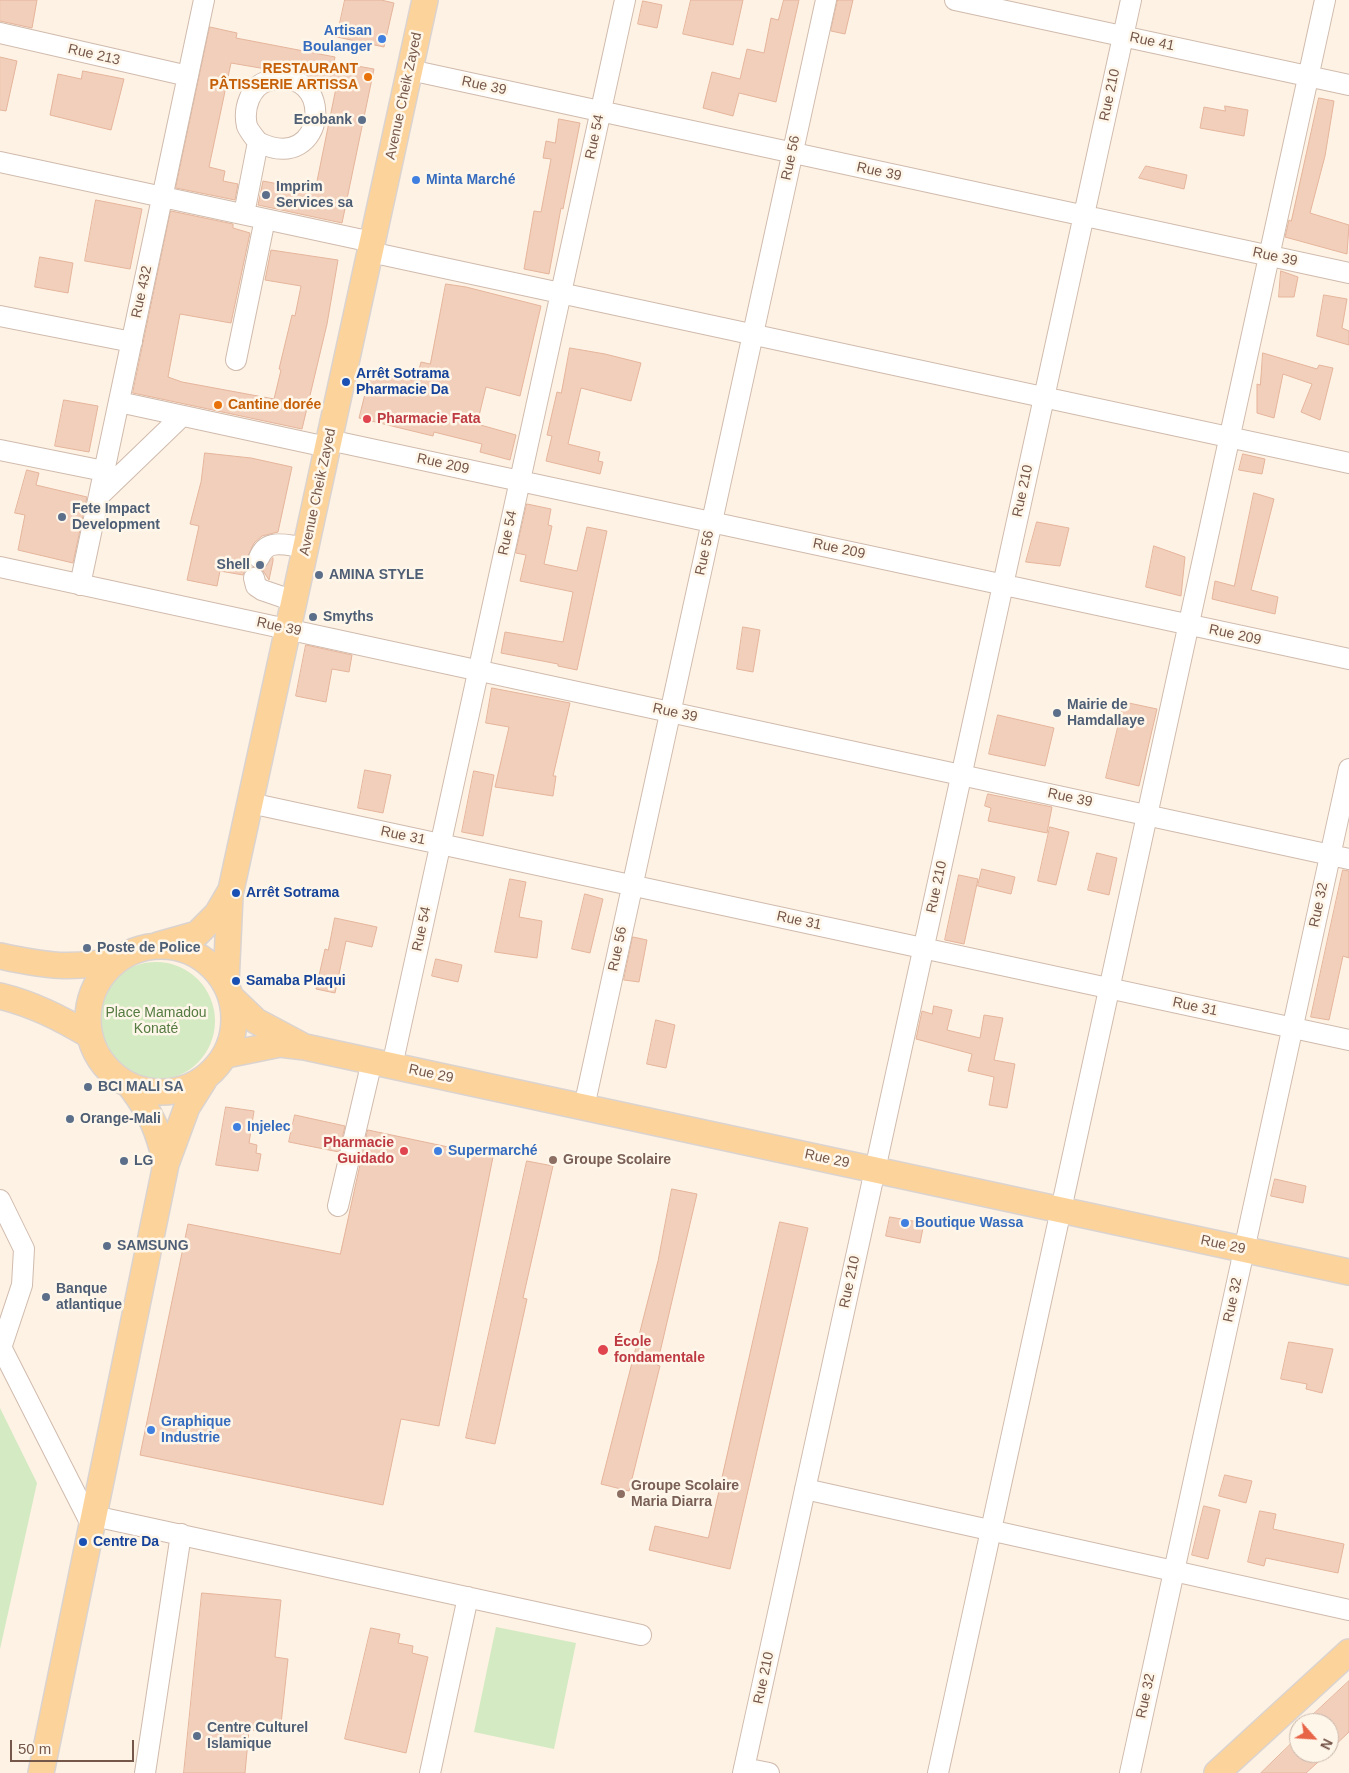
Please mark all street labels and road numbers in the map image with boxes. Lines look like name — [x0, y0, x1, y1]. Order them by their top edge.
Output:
street label: Rue 41 — [1128, 29, 1176, 55]
street label: Avenue Cheik Zayed — [382, 31, 426, 161]
street label: Rue 213 — [66, 41, 122, 69]
street label: Rue 210 — [1096, 67, 1124, 123]
street label: Rue 39 — [460, 73, 508, 99]
street label: Rue 54 — [582, 113, 608, 161]
street label: Rue 56 — [778, 134, 804, 182]
street label: Rue 39 — [855, 159, 903, 185]
street label: Rue 39 — [1251, 244, 1299, 270]
street label: Rue 432 — [128, 264, 156, 320]
street label: Avenue Cheik Zayed — [296, 427, 340, 557]
street label: Rue 209 — [415, 450, 471, 478]
street label: Rue 210 — [1009, 463, 1037, 519]
street label: Rue 54 — [495, 509, 521, 557]
street label: Rue 56 — [692, 529, 718, 577]
street label: Rue 209 — [811, 535, 867, 563]
street label: Rue 39 — [255, 614, 303, 640]
street label: Rue 209 — [1207, 621, 1263, 649]
street label: Rue 39 — [651, 700, 699, 726]
street label: Rue 39 — [1046, 785, 1094, 811]
street label: Rue 31 — [379, 823, 427, 849]
street label: Rue 210 — [923, 859, 951, 915]
street label: Rue 32 — [1306, 881, 1332, 929]
street label: Rue 54 — [409, 905, 435, 953]
street label: Rue 31 — [775, 908, 823, 934]
street label: Rue 56 — [605, 925, 631, 973]
street label: Rue 31 — [1171, 994, 1219, 1020]
street label: Rue 29 — [407, 1061, 455, 1087]
street label: Rue 29 — [803, 1146, 851, 1172]
street label: Rue 29 — [1199, 1232, 1247, 1258]
street label: Rue 210 — [836, 1254, 864, 1310]
street label: Rue 32 — [1220, 1276, 1246, 1324]
street label: Rue 210 — [750, 1650, 778, 1706]
street label: Rue 32 — [1133, 1672, 1159, 1720]

